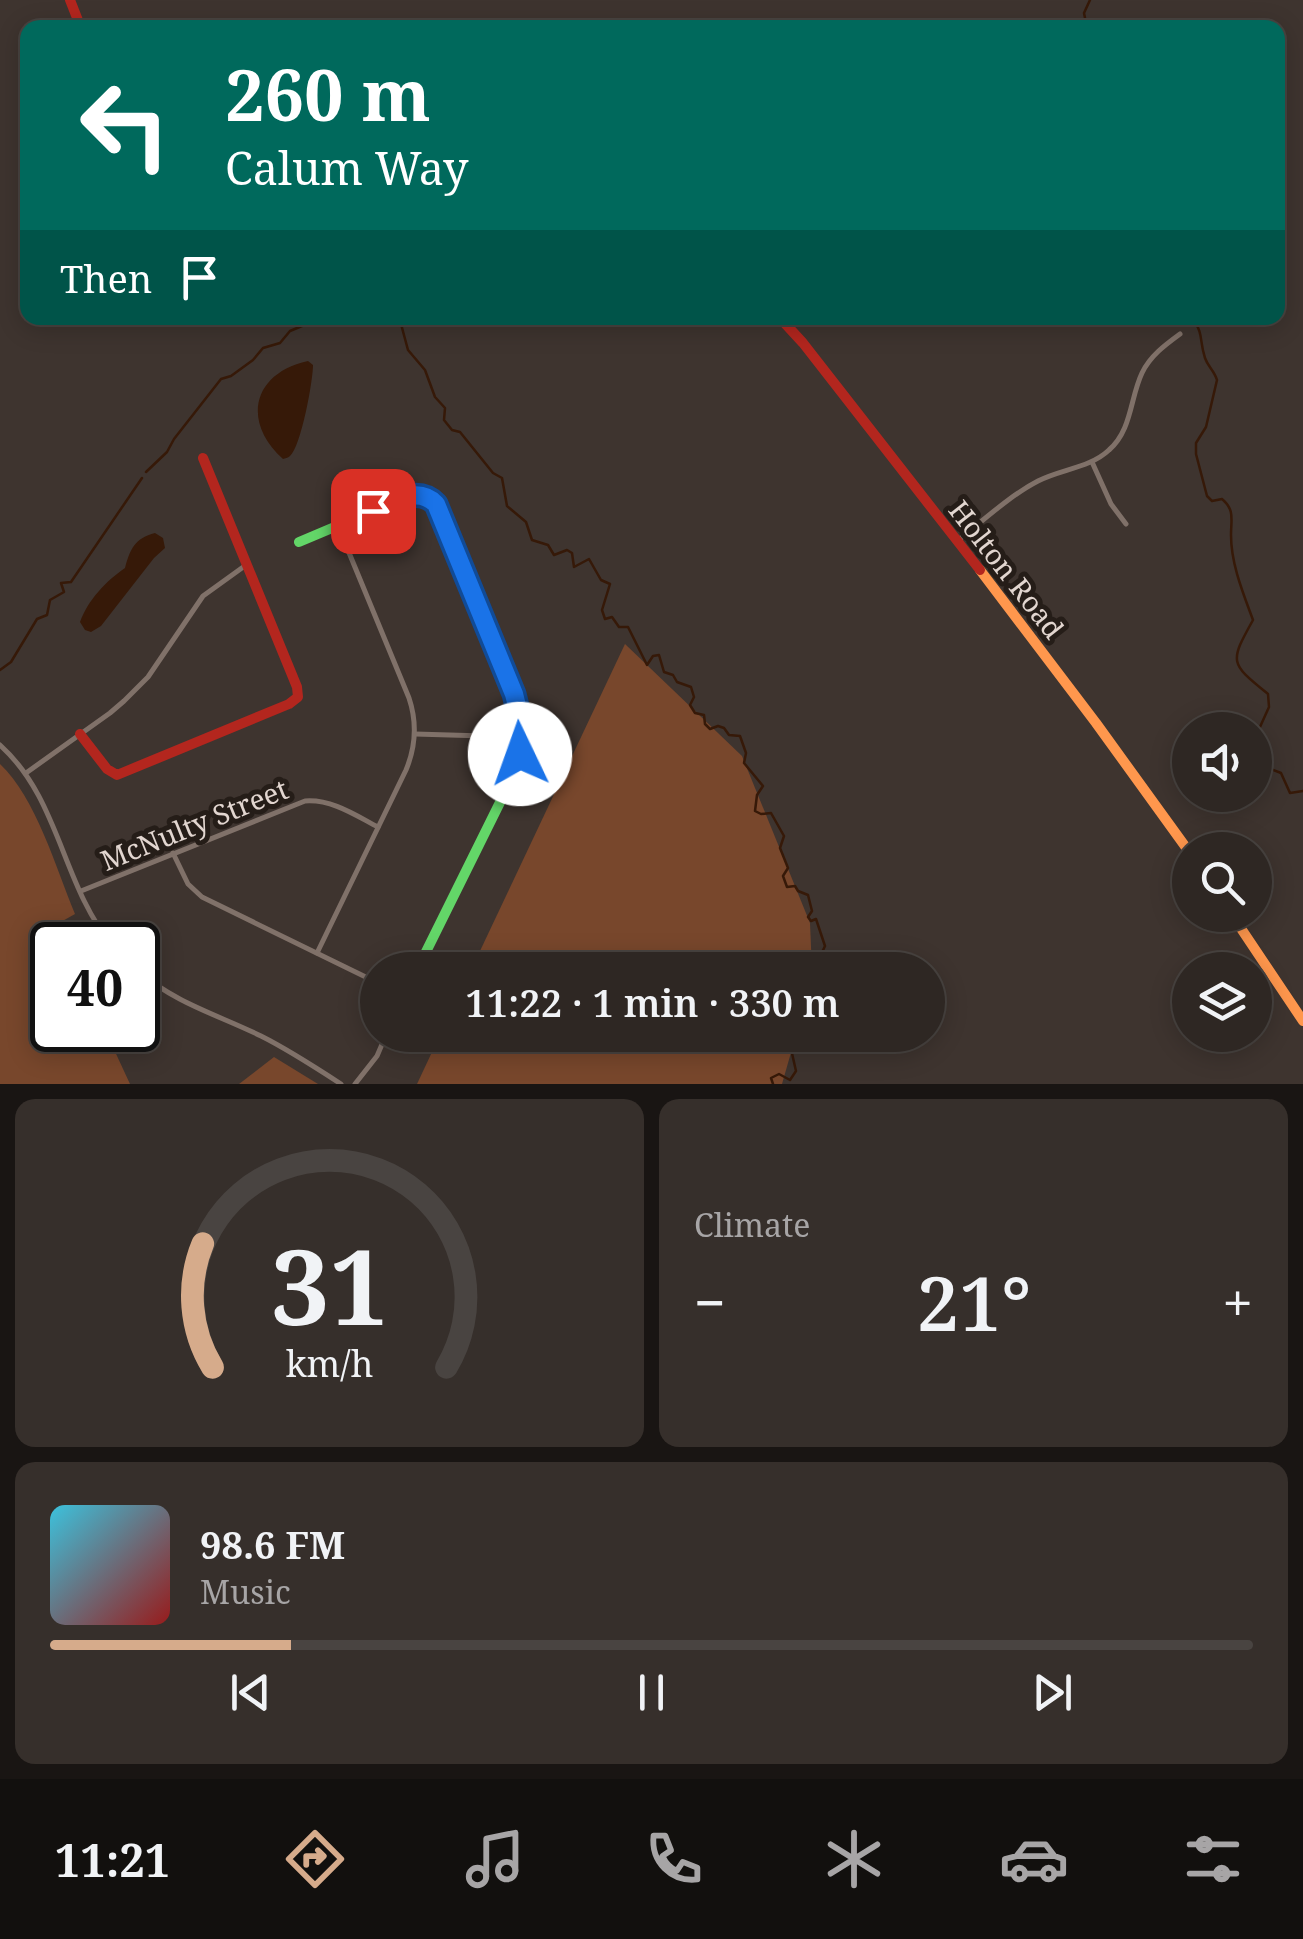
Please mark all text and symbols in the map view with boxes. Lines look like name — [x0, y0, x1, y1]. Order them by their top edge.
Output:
text: 260 m — [225, 46, 431, 142]
icon: left — [60, 60, 190, 190]
text: Calum Way — [225, 137, 469, 198]
icon: arrive — [172, 250, 227, 305]
text: Then — [60, 252, 152, 304]
pin — [331, 469, 416, 554]
icon: arrive — [346, 484, 401, 539]
street label: Holton Road — [941, 492, 1073, 646]
position arrow — [468, 702, 572, 806]
map controls — [1172, 712, 1272, 1052]
button: sound — [1172, 712, 1272, 812]
street label: McNulty Street — [95, 769, 293, 879]
button: search — [1172, 832, 1272, 932]
speed limit sign: 40 — [30, 922, 160, 1052]
button: layers — [1172, 952, 1272, 1052]
text: 11:22 · 1 min · 330 m — [465, 976, 840, 1028]
text: Climate — [694, 1203, 810, 1246]
text: 31 — [271, 1214, 388, 1355]
text: 21° — [917, 1251, 1031, 1353]
text: − — [694, 1264, 726, 1339]
text: + — [1222, 1264, 1253, 1339]
text: km/h — [286, 1339, 373, 1387]
text: 98.6 FM — [200, 1518, 345, 1570]
text: Music — [200, 1570, 291, 1613]
icon: previous — [223, 1665, 278, 1720]
icon: pause — [624, 1665, 679, 1720]
icon: next — [1025, 1665, 1080, 1720]
icon: directions — [280, 1824, 350, 1894]
icon: music — [460, 1824, 530, 1894]
icon: phone — [639, 1824, 709, 1894]
icon: climate — [819, 1824, 889, 1894]
icon: car — [999, 1824, 1069, 1894]
icon: filters — [1178, 1824, 1248, 1894]
text: 11:21 — [55, 1829, 170, 1890]

